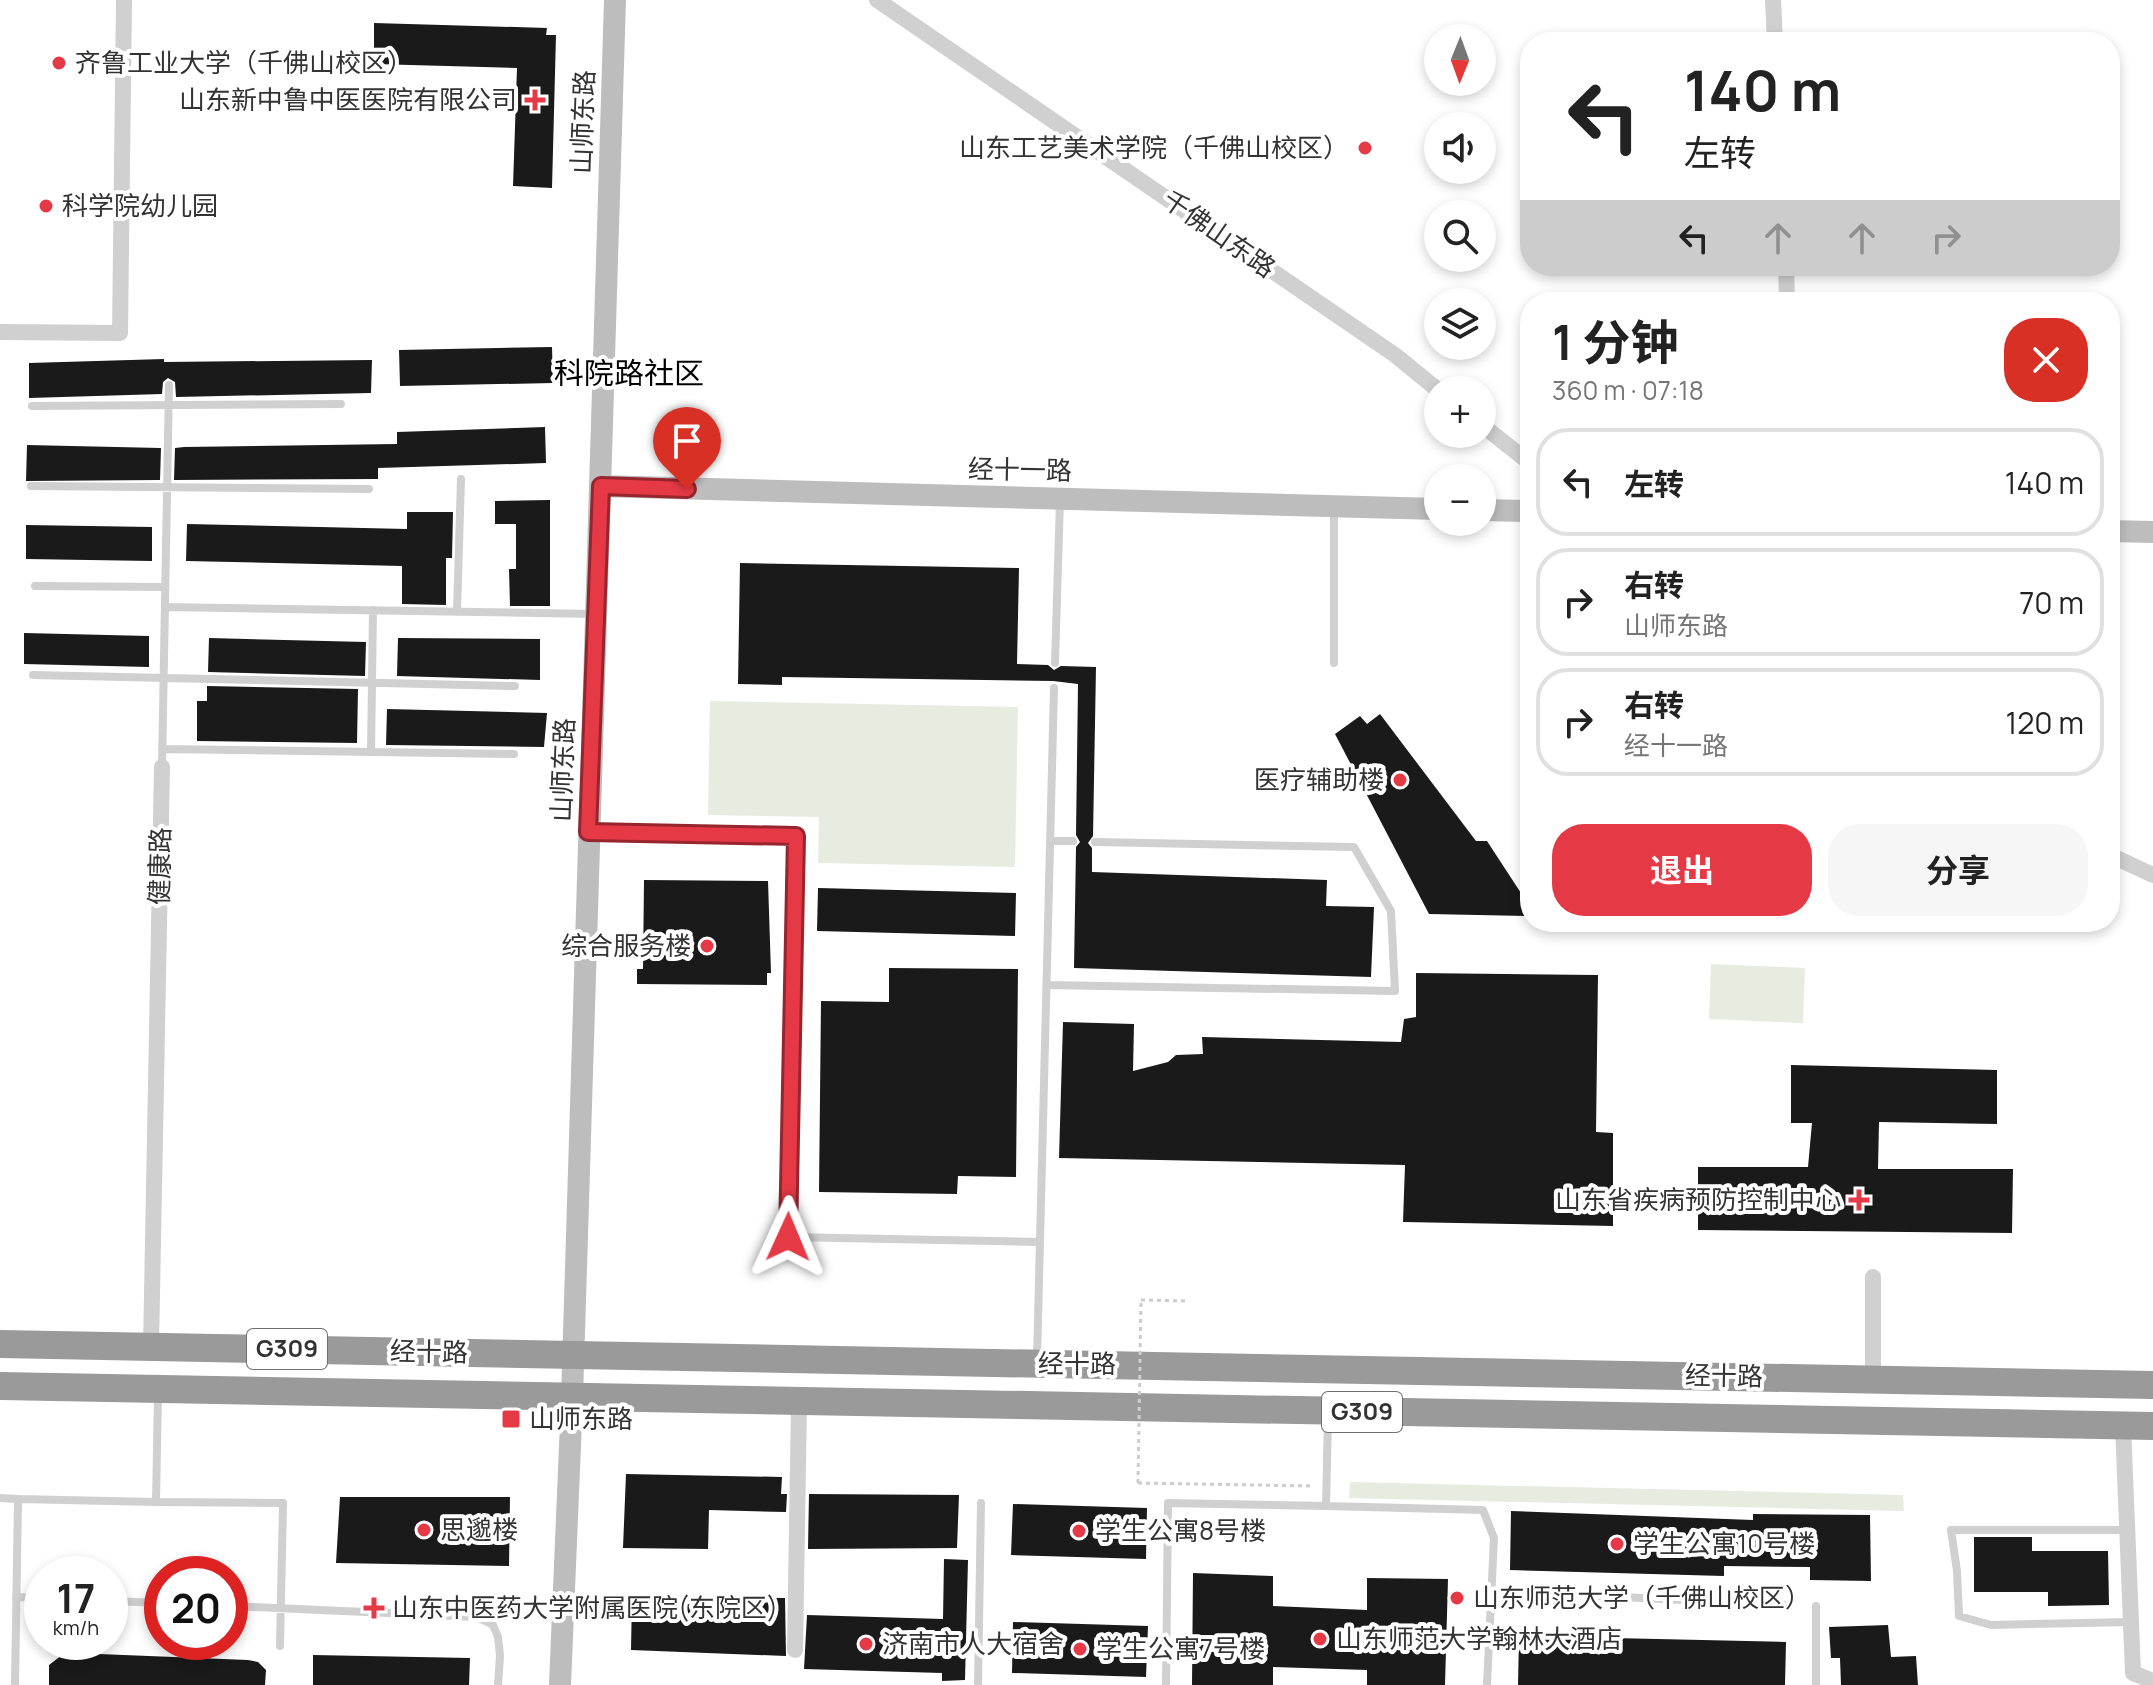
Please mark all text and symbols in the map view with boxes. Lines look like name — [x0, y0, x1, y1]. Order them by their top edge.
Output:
north arrow — [1424, 24, 1496, 96]
map controls — [1424, 24, 1496, 536]
place label: 齐鲁工业大学（千佛山校区） — [75, 44, 413, 80]
text: 140 m — [1684, 51, 1841, 128]
marker: 齐鲁工业大学（千佛山校区） — [50, 54, 68, 72]
icon: left — [1552, 64, 1656, 168]
street label: 山师东路 — [562, 69, 602, 175]
place label: 山东新中鲁中医医院有限公司 — [179, 81, 517, 117]
marker: 山东新中鲁中医医院有限公司 — [524, 89, 546, 111]
button: sound — [1424, 112, 1496, 184]
text: 左转 — [1684, 128, 1756, 177]
place label: 山东工艺美术学院（千佛山校区） — [959, 129, 1349, 165]
marker: 山东工艺美术学院（千佛山校区） — [1356, 139, 1374, 157]
street label: 千佛山东路 — [1156, 181, 1283, 285]
place label: 科学院幼儿园 — [62, 187, 218, 223]
marker: 科学院幼儿园 — [37, 197, 55, 215]
button: search — [1424, 200, 1496, 272]
icon: left — [1672, 216, 1716, 260]
icon: ahead — [1756, 216, 1800, 260]
icon: ahead — [1840, 216, 1884, 260]
icon: right — [1924, 216, 1968, 260]
button: layers — [1424, 288, 1496, 360]
text: 1 分钟 — [1552, 309, 1679, 374]
button: close — [2004, 318, 2088, 402]
district label: 科院路社区 — [554, 352, 704, 393]
text: 360 m · 07:18 — [1552, 372, 1704, 408]
button: + — [1424, 376, 1496, 448]
pin — [653, 407, 721, 489]
icon: arrive — [665, 419, 709, 463]
street label: 经十一路 — [968, 450, 1072, 488]
icon: left — [1556, 460, 1600, 504]
text: 140 m — [2005, 462, 2084, 503]
text: 左转 — [1624, 463, 1684, 504]
button: − — [1424, 464, 1496, 536]
text: 右转 — [1624, 564, 1684, 605]
icon: right — [1556, 580, 1600, 624]
text: 70 m — [2019, 582, 2084, 623]
text: 山师东路 — [1624, 607, 1728, 643]
text: 右转 — [1624, 684, 1684, 725]
icon: right — [1556, 700, 1600, 744]
text: 120 m — [2005, 702, 2084, 743]
street label: 山师东路 — [542, 717, 582, 823]
text: 经十一路 — [1624, 727, 1728, 763]
place label: 医疗辅助楼 — [1254, 761, 1384, 797]
marker: 医疗辅助楼 — [1391, 771, 1409, 789]
button: 退出 — [1552, 824, 1812, 916]
button: 分享 — [1828, 824, 2088, 916]
street label: 健康路 — [140, 827, 178, 905]
place label: 综合服务楼 — [561, 927, 691, 963]
marker: 综合服务楼 — [698, 937, 716, 955]
place label: 山东省疾病预防控制中心 — [1555, 1181, 1841, 1217]
marker: 山东省疾病预防控制中心 — [1848, 1189, 1870, 1211]
position arrow — [746, 1195, 830, 1279]
road number: G309 — [247, 1329, 327, 1369]
street label: 经十路 — [390, 1332, 468, 1370]
street label: 经十路 — [1038, 1345, 1116, 1381]
street label: 经十路 — [1685, 1356, 1763, 1394]
road number: G309 — [1322, 1392, 1402, 1432]
place label: 山师东路 — [529, 1400, 633, 1436]
marker: 山师东路 — [500, 1408, 522, 1430]
place label: 思邈楼 — [440, 1511, 518, 1547]
place label: 学生公寓8号楼 — [1095, 1512, 1266, 1548]
marker: 思邈楼 — [415, 1521, 433, 1539]
marker: 学生公寓8号楼 — [1070, 1522, 1088, 1540]
place label: 学生公寓10号楼 — [1633, 1525, 1815, 1561]
marker: 学生公寓10号楼 — [1608, 1535, 1626, 1553]
speed limit sign: 20 — [144, 1556, 248, 1660]
text: 17 — [57, 1570, 95, 1625]
place label: 山东师范大学（千佛山校区） — [1473, 1579, 1811, 1615]
place label: 山东中医药大学附属医院(东院区) — [392, 1589, 778, 1625]
marker: 山东师范大学（千佛山校区） — [1448, 1589, 1466, 1607]
marker: 山东中医药大学附属医院(东院区) — [363, 1597, 385, 1619]
text: km/h — [53, 1614, 99, 1641]
place label: 山东师范大学翰林大酒店 — [1336, 1620, 1622, 1656]
place label: 济南市人大宿舍 — [882, 1625, 1064, 1661]
place label: 学生公寓7号楼 — [1096, 1630, 1265, 1666]
marker: 山东师范大学翰林大酒店 — [1311, 1630, 1329, 1648]
marker: 济南市人大宿舍 — [857, 1635, 875, 1653]
marker: 学生公寓7号楼 — [1071, 1640, 1089, 1658]

